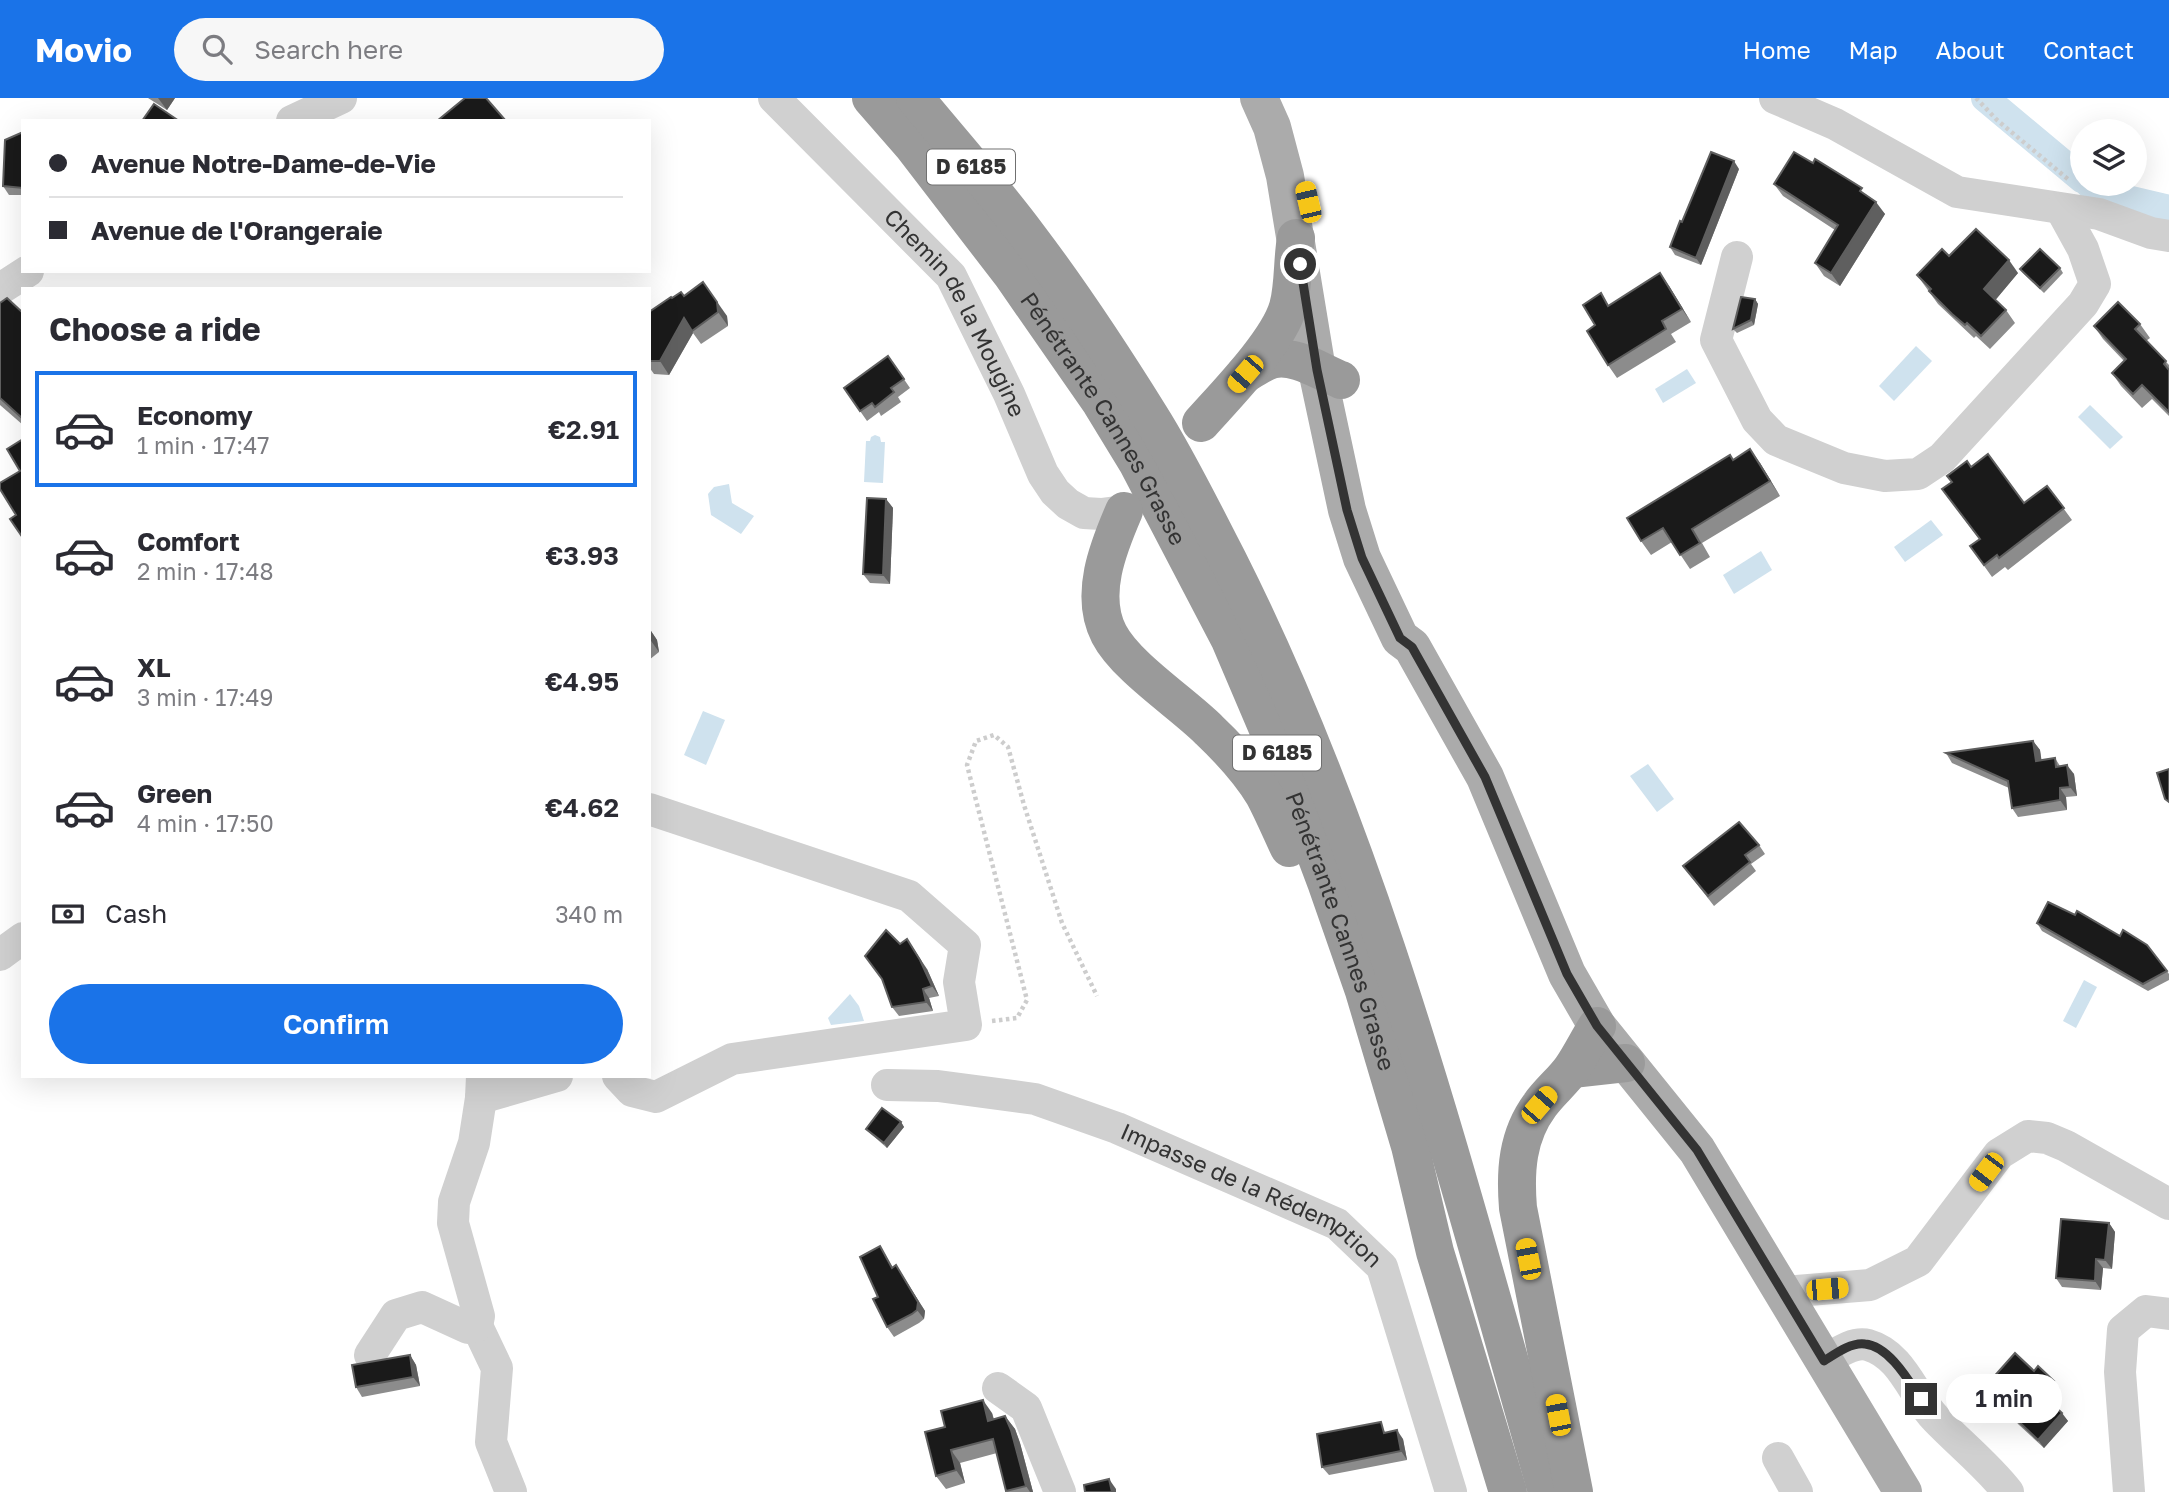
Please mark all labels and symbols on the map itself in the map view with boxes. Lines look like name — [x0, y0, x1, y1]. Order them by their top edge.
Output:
road number: D 6185 — [927, 150, 1015, 184]
car — [1294, 179, 1323, 225]
street label: Chemin de la Mougine — [879, 202, 1032, 421]
route start — [1284, 248, 1316, 280]
street label: Pénétrante Cannes Grasse — [1015, 286, 1193, 550]
car — [1224, 351, 1267, 397]
road number: D 6185 — [1233, 736, 1321, 770]
street label: Pénétrante Cannes Grasse — [1280, 788, 1402, 1074]
car — [1518, 1082, 1561, 1128]
street label: Impasse de la Rédemption — [1117, 1116, 1389, 1273]
car — [1965, 1149, 2008, 1195]
car — [1514, 1236, 1543, 1282]
car — [1806, 1277, 1849, 1301]
callout: 1 min — [1946, 1374, 2061, 1424]
route end — [1905, 1383, 1937, 1415]
car — [1544, 1392, 1573, 1438]

